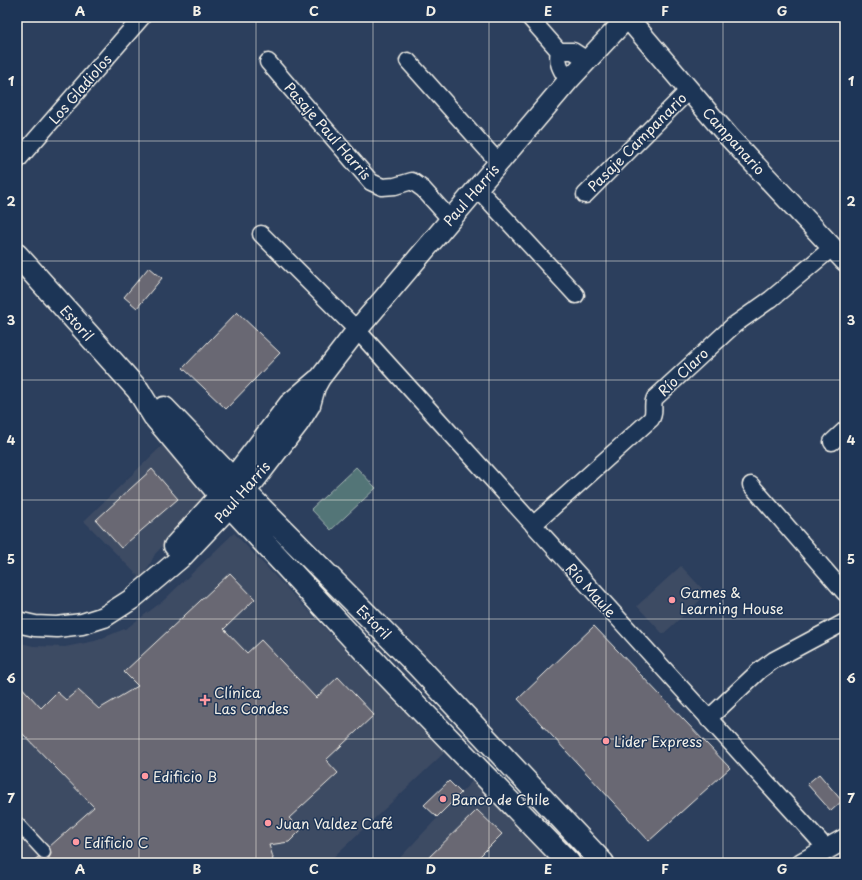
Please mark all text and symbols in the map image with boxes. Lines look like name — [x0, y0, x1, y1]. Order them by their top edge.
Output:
text: A — [75, 1, 85, 20]
text: B — [193, 1, 202, 20]
text: C — [309, 1, 319, 20]
text: D — [426, 1, 436, 20]
text: E — [544, 1, 552, 20]
text: F — [661, 1, 669, 20]
text: G — [777, 1, 787, 20]
street label: Los Gladiolos — [44, 49, 116, 129]
text: 1 — [8, 71, 14, 90]
text: 1 — [848, 71, 854, 90]
street label: Pasaje Paul Harris — [280, 78, 376, 184]
street label: Pasaje Campanario — [583, 88, 691, 196]
street label: Campanario — [698, 103, 770, 180]
street label: Paul Harris — [438, 159, 504, 231]
text: 2 — [6, 191, 16, 210]
text: 2 — [846, 191, 856, 210]
street label: Estoril — [55, 301, 99, 345]
text: 3 — [7, 310, 16, 329]
text: 3 — [847, 310, 856, 329]
street label: Río Claro — [653, 343, 713, 401]
text: 4 — [7, 430, 16, 449]
text: 4 — [847, 430, 856, 449]
street label: Paul Harris — [209, 456, 275, 528]
text: 5 — [7, 549, 15, 568]
text: 5 — [847, 549, 855, 568]
street label: Río Maule — [561, 558, 621, 622]
place label: Games & Learning House — [680, 582, 784, 619]
marker: Games & Learning House — [667, 595, 677, 605]
street label: Estoril — [352, 600, 396, 644]
text: 6 — [6, 668, 16, 687]
text: 6 — [846, 668, 856, 687]
place label: Clínica Las Condes — [214, 682, 289, 719]
marker: Clínica Las Condes — [199, 694, 211, 706]
place label: Lider Express — [614, 731, 703, 752]
marker: Lider Express — [601, 736, 611, 746]
place label: Edificio B — [153, 766, 217, 787]
marker: Edificio B — [140, 771, 150, 781]
text: 7 — [7, 788, 15, 807]
text: 7 — [847, 788, 855, 807]
place label: Banco de Chile — [451, 789, 550, 810]
marker: Banco de Chile — [438, 794, 448, 804]
place label: Juan Valdez Café — [276, 813, 393, 834]
marker: Juan Valdez Café — [263, 818, 273, 828]
place label: Edificio C — [84, 832, 149, 853]
marker: Edificio C — [71, 837, 81, 847]
text: A — [75, 859, 85, 878]
text: B — [193, 859, 202, 878]
text: C — [309, 859, 319, 878]
text: D — [426, 859, 436, 878]
text: E — [544, 859, 552, 878]
text: F — [661, 859, 669, 878]
text: G — [777, 859, 787, 878]

